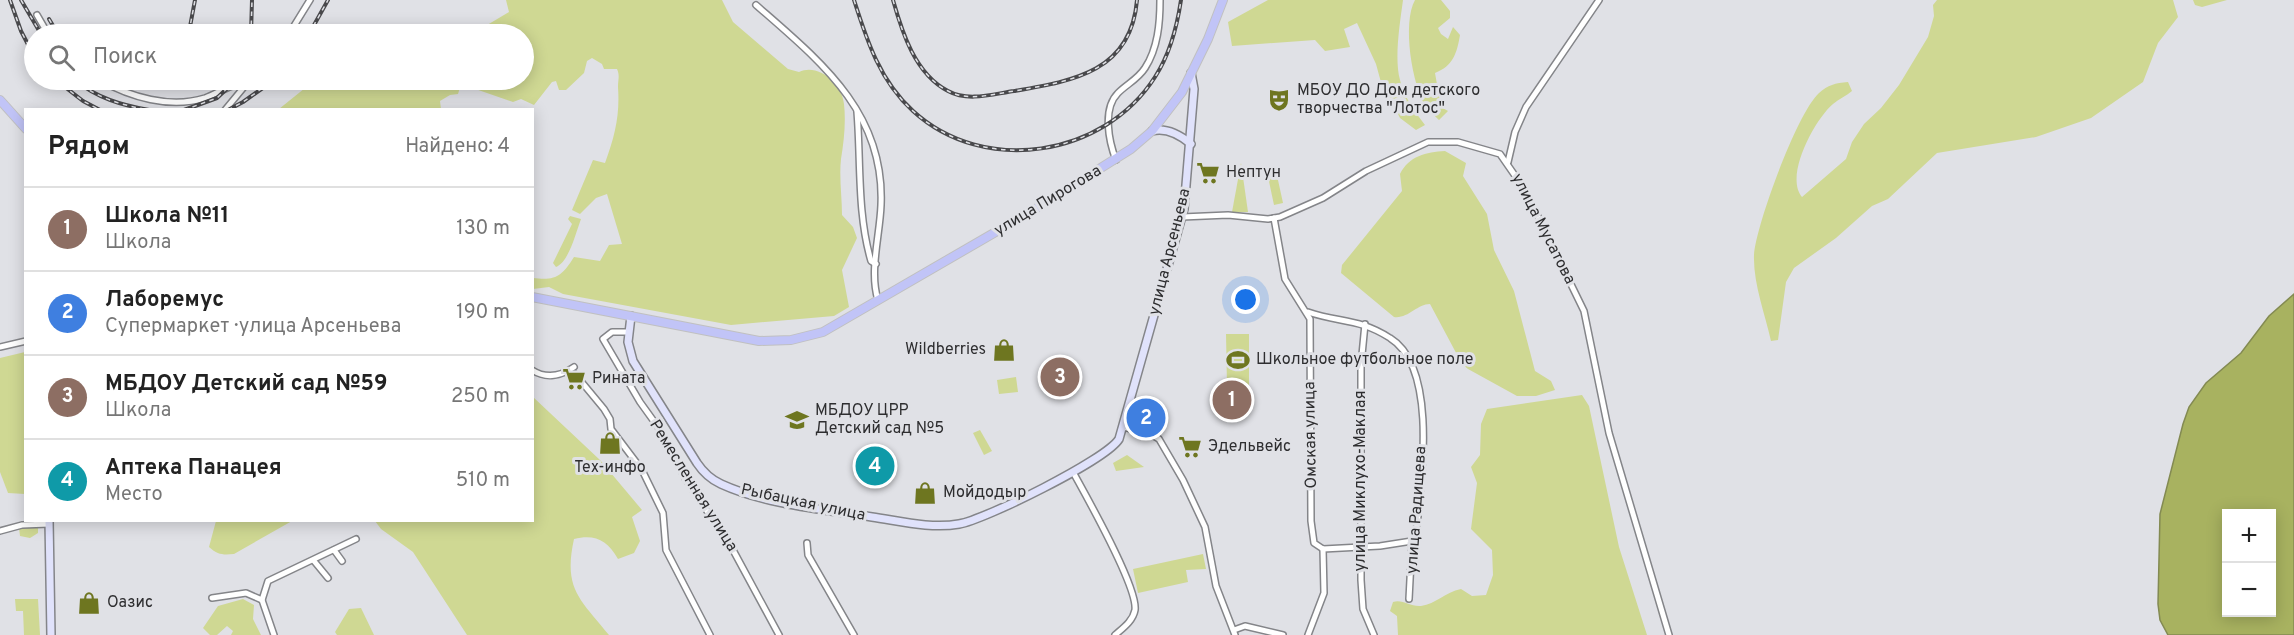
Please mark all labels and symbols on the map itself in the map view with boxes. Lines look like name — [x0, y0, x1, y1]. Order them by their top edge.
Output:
place label: МБОУ ДО Дом детского творчества "Лотос" — [1297, 81, 1480, 119]
theatre icon: МБОУ ДО Дом детского творчества "Лотос" — [1266, 87, 1292, 113]
supermarket icon: Нептун — [1195, 160, 1221, 186]
street label: улица Пирогова — [991, 161, 1105, 241]
place label: Нептун — [1226, 163, 1281, 183]
street label: улица Мусатова — [1507, 170, 1579, 288]
street label: улица Арсеньева — [1145, 186, 1195, 318]
your location — [1231, 285, 1260, 314]
shop icon: Wildberries — [991, 337, 1017, 363]
place label: Wildberries — [905, 340, 986, 360]
sports icon: Школьное футбольное поле — [1225, 347, 1251, 373]
place label: Школьное футбольное поле — [1256, 350, 1473, 370]
pin: 3 — [1040, 354, 1080, 400]
supermarket icon: Рината — [561, 366, 587, 392]
place label: Рината — [592, 369, 645, 389]
pin: 1 — [1212, 378, 1252, 422]
street label: Омская улица — [1300, 381, 1322, 489]
street label: улица Миклухо-Маклая — [1351, 391, 1371, 571]
pin: 2 — [1126, 396, 1166, 440]
place label: МБДОУ ЦРР Детский сад №5 — [815, 401, 944, 439]
school or university icon: МБДОУ ЦРР Детский сад №5 — [784, 407, 810, 433]
street label: Ремесленная улица — [644, 416, 742, 556]
shop icon: Тех-инфо — [597, 430, 623, 456]
supermarket icon: Эдельвейс — [1177, 434, 1203, 460]
place label: Эдельвейс — [1208, 437, 1291, 457]
pin: 4 — [856, 444, 894, 488]
street label: улица Радищева — [1403, 445, 1431, 575]
place label: Тех-инфо — [574, 458, 646, 478]
street label: Рыбацкая улица — [739, 480, 867, 526]
shop icon: Мойдодыр — [912, 480, 938, 506]
place label: Мойдодыр — [943, 483, 1026, 503]
shop icon: Оазис — [76, 590, 102, 616]
place label: Оазис — [107, 593, 153, 613]

